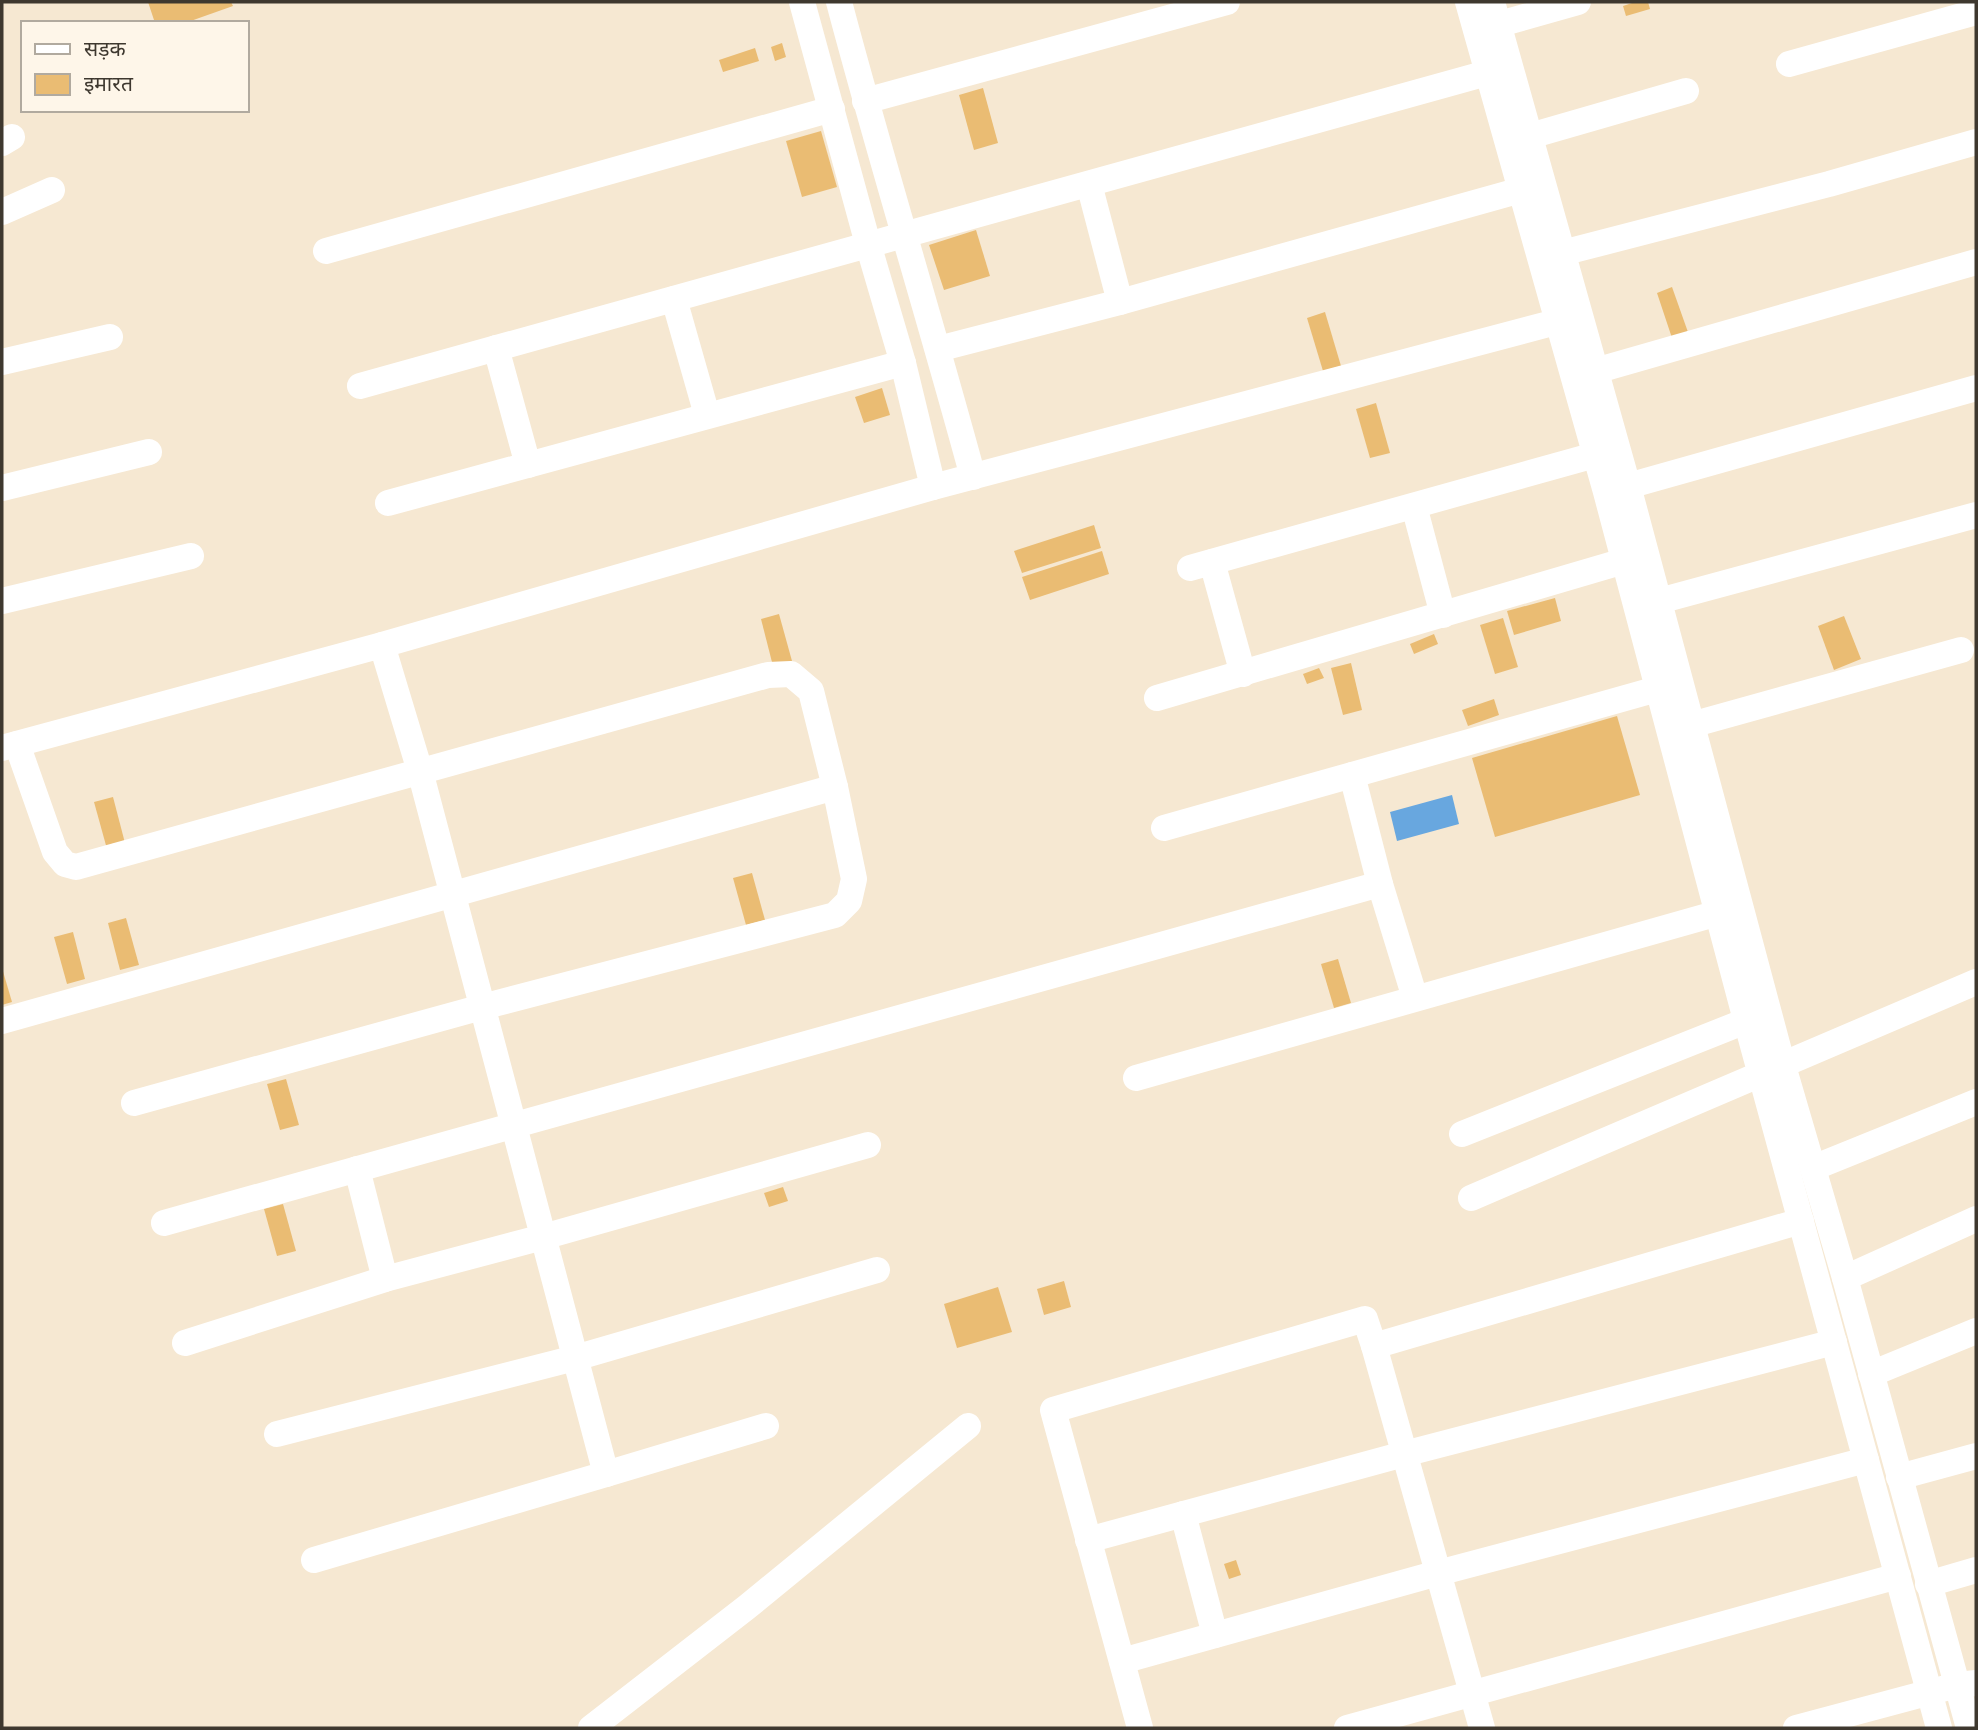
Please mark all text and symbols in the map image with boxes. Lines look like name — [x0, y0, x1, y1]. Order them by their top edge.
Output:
legend — [21, 21, 248, 112]
text: सड़क — [84, 34, 126, 63]
text: इमारत — [84, 69, 134, 98]

